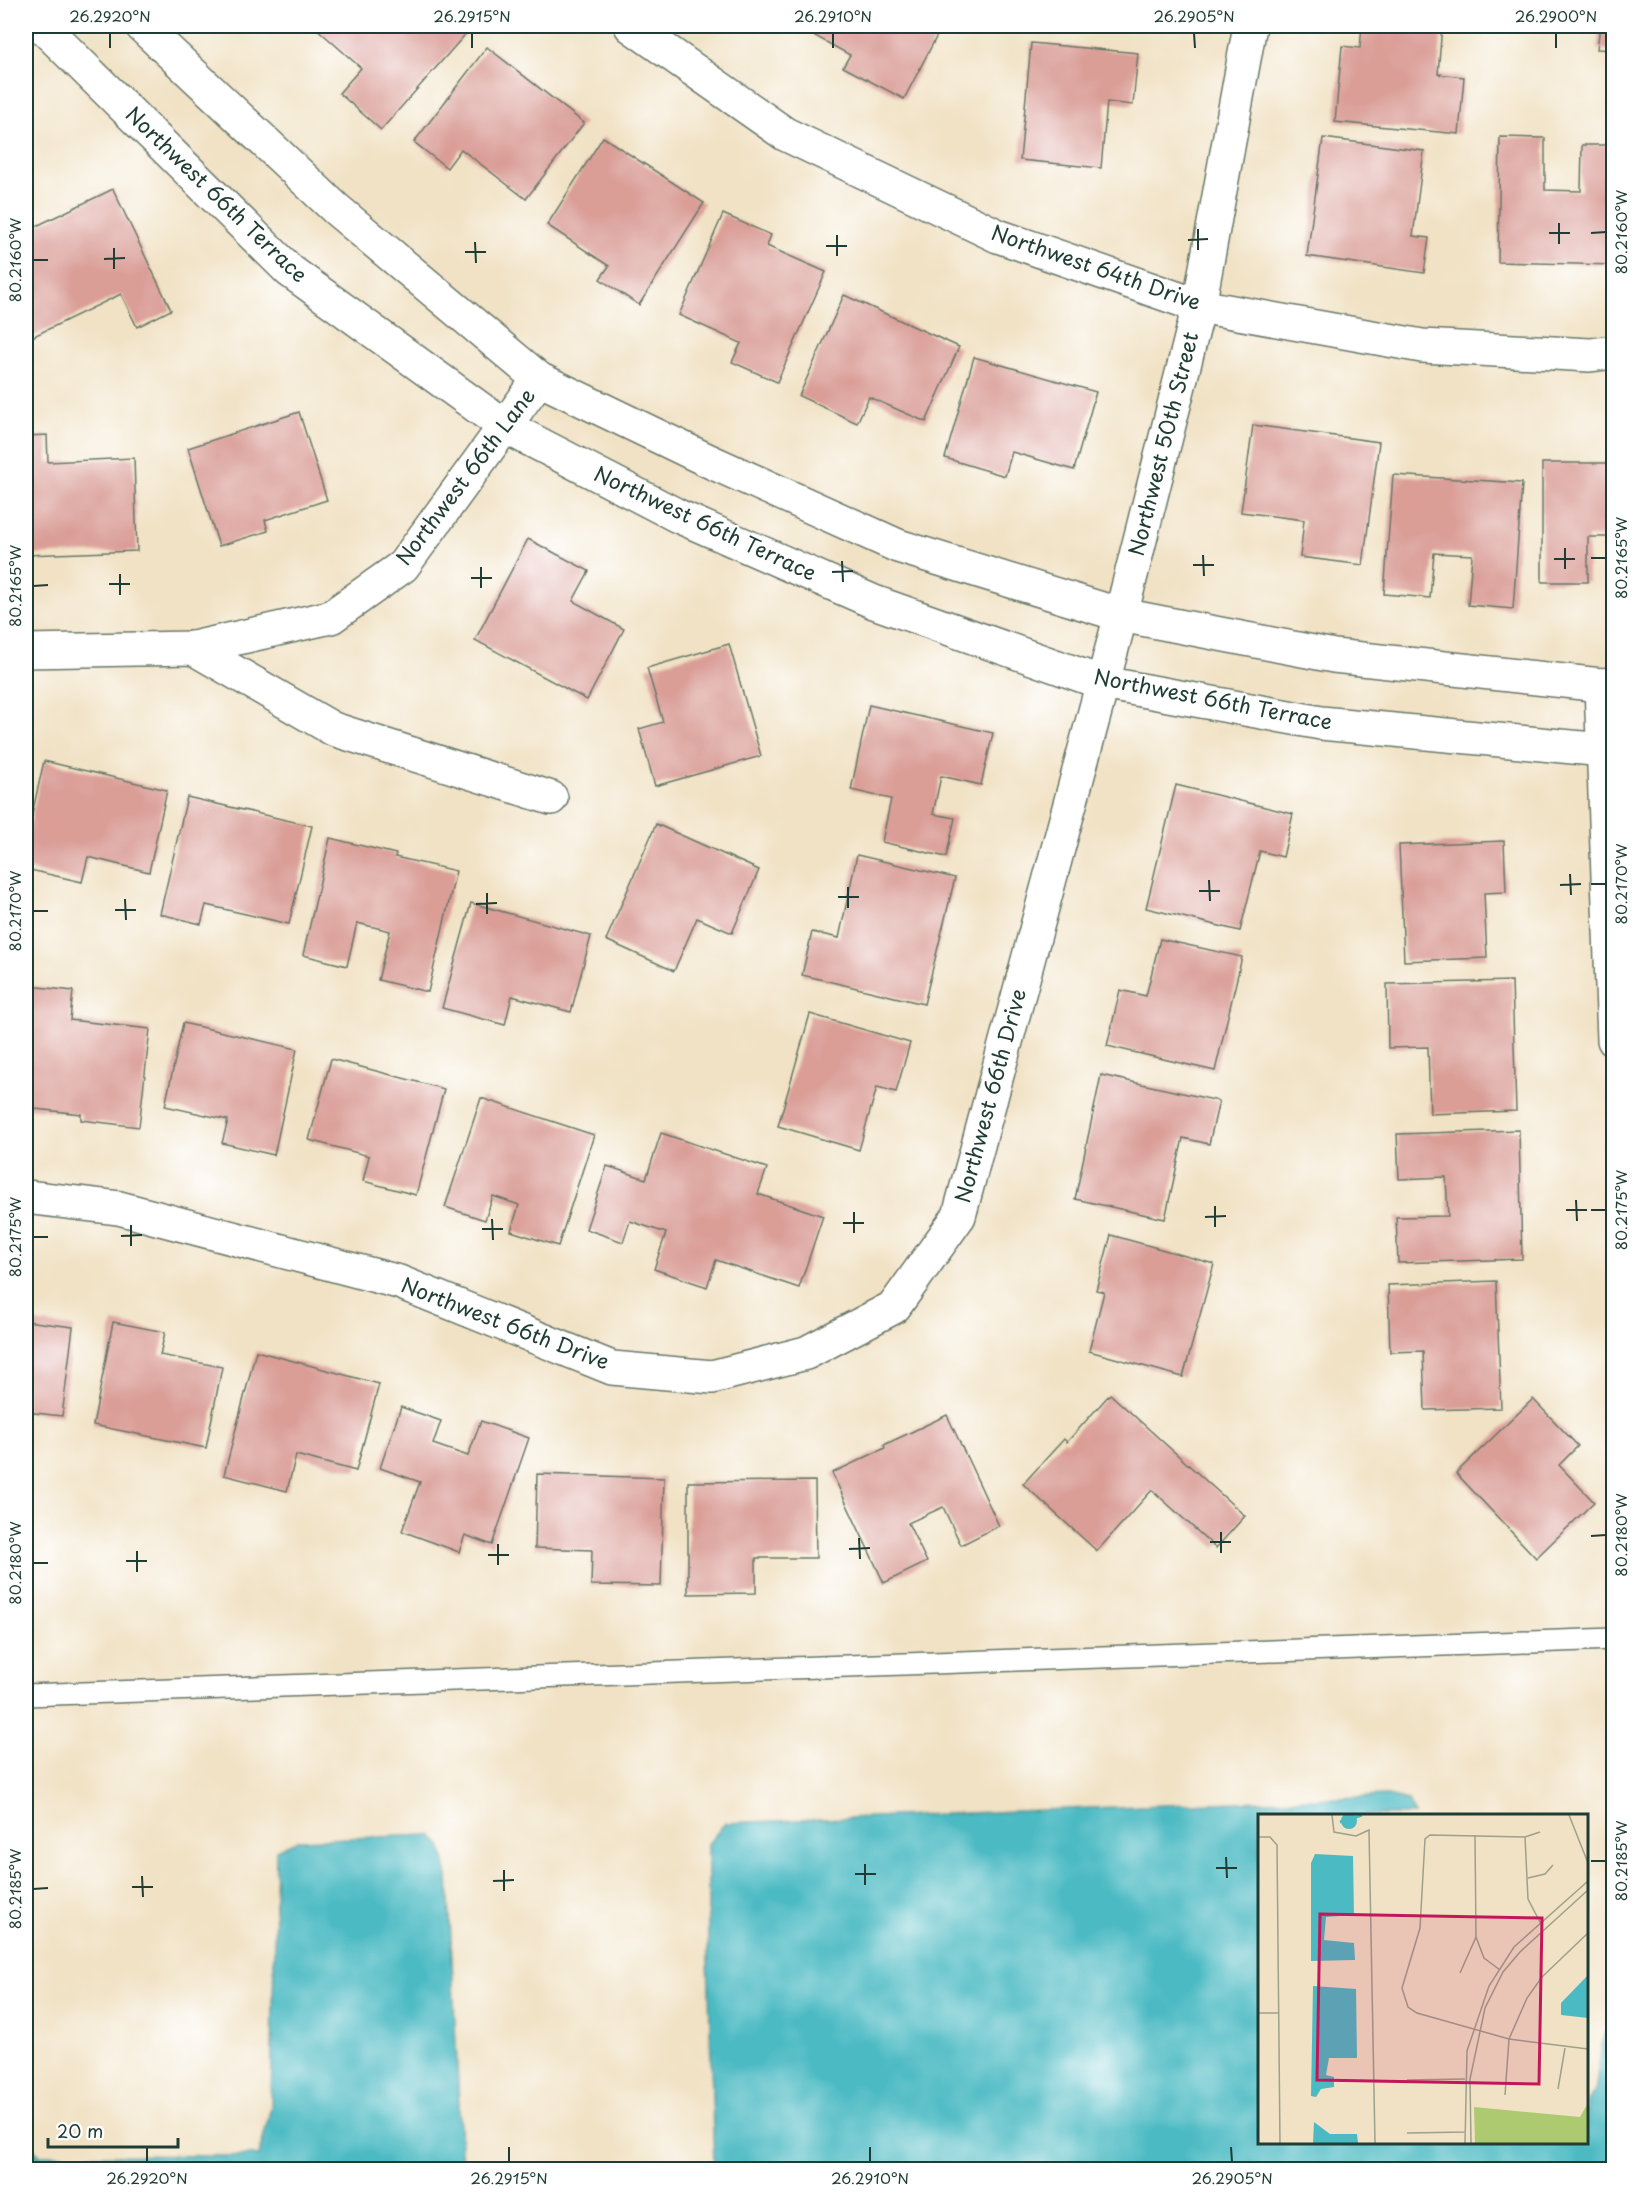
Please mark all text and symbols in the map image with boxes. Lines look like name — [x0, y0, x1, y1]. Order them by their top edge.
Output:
text: 26.2920°N — [69, 4, 151, 27]
text: 26.2915°N — [433, 4, 511, 27]
text: 26.2910°N — [794, 4, 872, 27]
text: 26.2905°N — [1153, 4, 1235, 27]
text: 26.2900°N — [1515, 4, 1597, 27]
street label: Northwest 66th Terrace — [119, 98, 316, 289]
text: 80.2160°W — [1609, 189, 1632, 274]
street label: Northwest 64th Drive — [987, 215, 1206, 317]
text: 80.2160°W — [3, 217, 26, 302]
street label: Northwest 50th Street — [1119, 328, 1205, 559]
street label: Northwest 66th Lane — [387, 380, 542, 571]
street label: Northwest 66th Terrace — [589, 457, 822, 588]
text: 80.2165°W — [1609, 516, 1632, 599]
text: 80.2165°W — [3, 544, 26, 627]
street label: Northwest 66th Terrace — [1092, 659, 1335, 737]
text: 80.2170°W — [1609, 843, 1632, 924]
text: 80.2170°W — [3, 870, 26, 951]
street label: Northwest 66th Drive — [945, 985, 1033, 1206]
text: 80.2175°W — [1609, 1169, 1632, 1250]
text: 80.2175°W — [3, 1196, 26, 1277]
street label: Northwest 66th Drive — [397, 1268, 614, 1377]
text: 80.2180°W — [1609, 1493, 1632, 1577]
text: 80.2180°W — [3, 1521, 26, 1605]
inset map — [1258, 1814, 1588, 2144]
text: 80.2185°W — [1609, 1820, 1632, 1901]
text: 80.2185°W — [3, 1848, 26, 1929]
scale bar — [48, 2111, 178, 2149]
text: 20 m — [57, 2117, 103, 2144]
text: 26.2920°N — [106, 2166, 188, 2189]
text: 26.2915°N — [470, 2166, 548, 2189]
text: 26.2910°N — [831, 2166, 909, 2189]
text: 26.2905°N — [1191, 2166, 1273, 2189]

